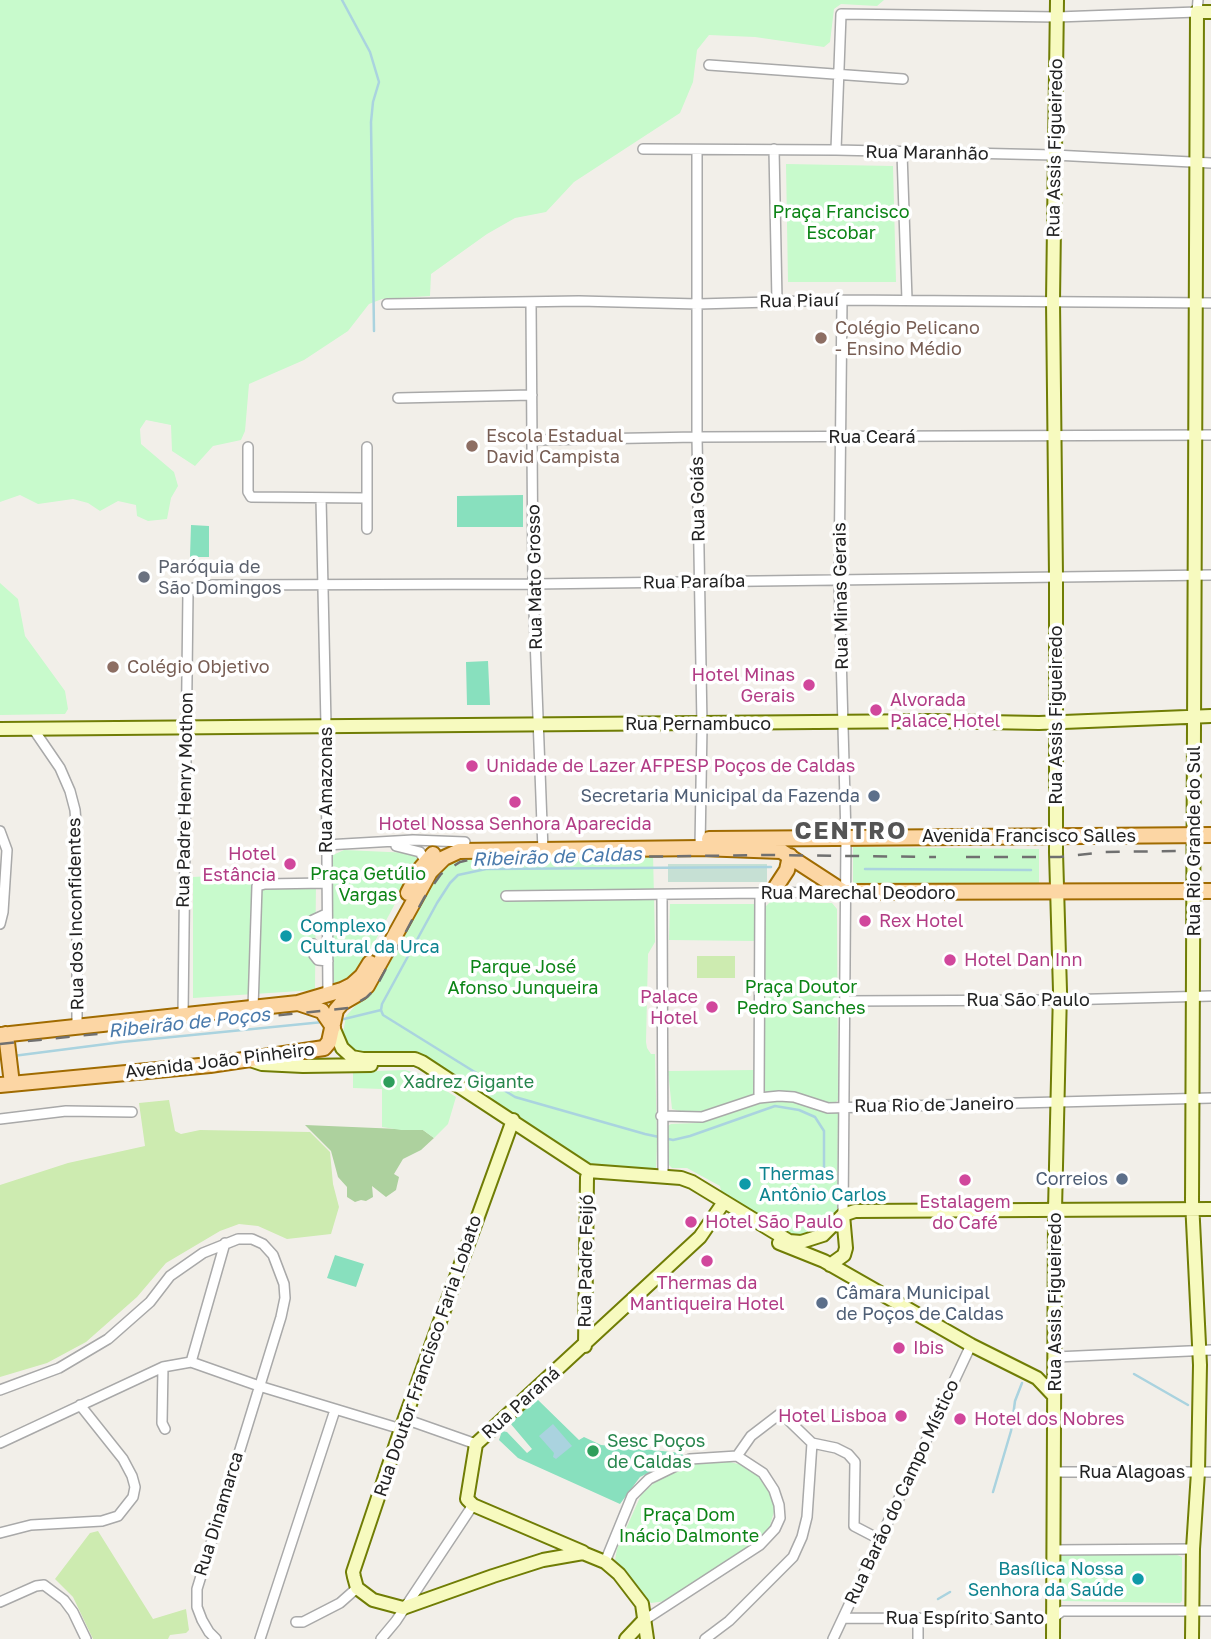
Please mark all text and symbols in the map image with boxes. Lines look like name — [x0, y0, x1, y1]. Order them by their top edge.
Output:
street label: Rua Assis Figueiredo — [1043, 58, 1067, 238]
street label: Rua Maranhão — [865, 141, 989, 165]
park label: Praça Francisco Escobar — [773, 201, 909, 244]
street label: Rua Piauí — [759, 290, 839, 312]
place label: Colégio Pelicano - Ensino Médio — [835, 317, 980, 360]
marker: Colégio Pelicano - Ensino Médio — [813, 330, 829, 346]
place label: Escola Estadual David Campista — [486, 425, 623, 467]
street label: Rua Ceará — [828, 426, 916, 448]
marker: Escola Estadual David Campista — [464, 438, 480, 454]
street label: Rua Goiás — [686, 456, 710, 542]
street label: Rua Mato Grosso — [523, 504, 547, 650]
street label: Rua Minas Gerais — [829, 522, 853, 670]
place label: Paróquia de São Domingos — [158, 556, 282, 598]
marker: Paróquia de São Domingos — [136, 569, 152, 585]
street label: Rua Paraíba — [642, 570, 746, 594]
street label: Rua Assis Figueiredo — [1045, 625, 1067, 805]
place label: Colégio Objetivo — [127, 656, 269, 678]
marker: Colégio Objetivo — [105, 659, 121, 675]
place label: Hotel Minas Gerais — [692, 664, 795, 706]
marker: Hotel Minas Gerais — [801, 677, 817, 693]
place label: Alvorada Palace Hotel — [890, 689, 1000, 732]
street label: Rua Padre Henry Mothon — [172, 692, 198, 908]
marker: Alvorada Palace Hotel — [868, 702, 884, 718]
street label: Rua Pernambuco — [625, 713, 771, 735]
street label: Rua Amazonas — [315, 727, 337, 853]
street label: Rua Rio Grande do Sul — [1183, 745, 1205, 937]
place label: Unidade de Lazer AFPESP Poços de Caldas — [486, 755, 855, 777]
marker: Unidade de Lazer AFPESP Poços de Caldas — [464, 758, 480, 774]
place label: Secretaria Municipal da Fazenda — [580, 785, 860, 807]
marker: Secretaria Municipal da Fazenda — [866, 788, 882, 804]
marker: Hotel Nossa Senhora Aparecida — [507, 794, 523, 810]
place label: Hotel Nossa Senhora Aparecida — [378, 813, 652, 835]
street label: Rua dos Inconfidentes — [64, 817, 88, 1011]
district label: CENTRO — [795, 817, 907, 845]
street label: Avenida Francisco Salles — [922, 825, 1136, 847]
place label: Hotel Estância — [202, 843, 276, 886]
water label: Ribeirão de Caldas — [472, 843, 642, 871]
marker: Hotel Estância — [282, 856, 298, 872]
park label: Praça Getúlio Vargas — [310, 863, 426, 906]
street label: Rua Marechal Deodoro — [760, 882, 956, 904]
place label: Rex Hotel — [879, 910, 963, 932]
marker: Rex Hotel — [857, 913, 873, 929]
place label: Complexo Cultural da Urca — [300, 915, 440, 958]
marker: Complexo Cultural da Urca — [278, 928, 294, 944]
place label: Hotel Dan Inn — [964, 949, 1083, 971]
marker: Hotel Dan Inn — [942, 952, 958, 968]
park label: Parque José Afonso Junqueira — [448, 956, 598, 998]
park label: Praça Doutor Pedro Sanches — [737, 976, 865, 1018]
place label: Palace Hotel — [640, 986, 698, 1028]
street label: Rua São Paulo — [966, 989, 1090, 1011]
marker: Palace Hotel — [704, 999, 720, 1015]
water label: Ribeirão de Poços — [107, 1003, 271, 1043]
street label: Avenida João Pinheiro — [124, 1039, 316, 1083]
place label: Xadrez Gigante — [403, 1071, 534, 1093]
marker: Xadrez Gigante — [381, 1074, 397, 1090]
street label: Rua Rio de Janeiro — [854, 1093, 1014, 1117]
place label: Thermas Antônio Carlos — [759, 1163, 886, 1206]
place label: Correios — [1035, 1168, 1108, 1190]
marker: Correios — [1114, 1171, 1130, 1187]
marker: Estalagem do Café — [957, 1172, 973, 1188]
marker: Thermas Antônio Carlos — [737, 1176, 753, 1192]
place label: Estalagem do Café — [919, 1191, 1011, 1234]
street label: Rua Padre Feijó — [574, 1194, 598, 1328]
place label: Hotel São Paulo — [705, 1211, 843, 1233]
street label: Rua Doutor Francisco Faria Lobato — [370, 1212, 486, 1500]
street label: Rua Assis Figueiredo — [1044, 1212, 1066, 1392]
marker: Hotel São Paulo — [683, 1214, 699, 1230]
marker: Thermas da Mantiqueira Hotel — [699, 1253, 715, 1269]
place label: Thermas da Mantiqueira Hotel — [629, 1272, 785, 1314]
place label: Câmara Municipal de Poços de Caldas — [836, 1282, 1004, 1324]
marker: Câmara Municipal de Poços de Caldas — [814, 1295, 830, 1311]
place label: Ibis — [913, 1337, 944, 1359]
marker: Ibis — [891, 1340, 907, 1356]
street label: Rua Paraná — [478, 1362, 564, 1444]
street label: Rua Barão do Campo Místico — [840, 1376, 964, 1608]
place label: Hotel Lisboa — [778, 1405, 887, 1427]
marker: Hotel Lisboa — [893, 1408, 909, 1424]
place label: Hotel dos Nobres — [974, 1408, 1125, 1430]
marker: Hotel dos Nobres — [952, 1411, 968, 1427]
place label: Sesc Poços de Caldas — [607, 1430, 705, 1472]
marker: Sesc Poços de Caldas — [585, 1443, 601, 1459]
street label: Rua Dinamarca — [190, 1449, 248, 1579]
street label: Rua Alagoas — [1079, 1461, 1185, 1483]
park label: Praça Dom Inácio Dalmonte — [619, 1504, 759, 1546]
place label: Basílica Nossa Senhora da Saúde — [968, 1558, 1124, 1600]
marker: Basílica Nossa Senhora da Saúde — [1130, 1571, 1146, 1587]
street label: Rua Espírito Santo — [886, 1607, 1044, 1629]

